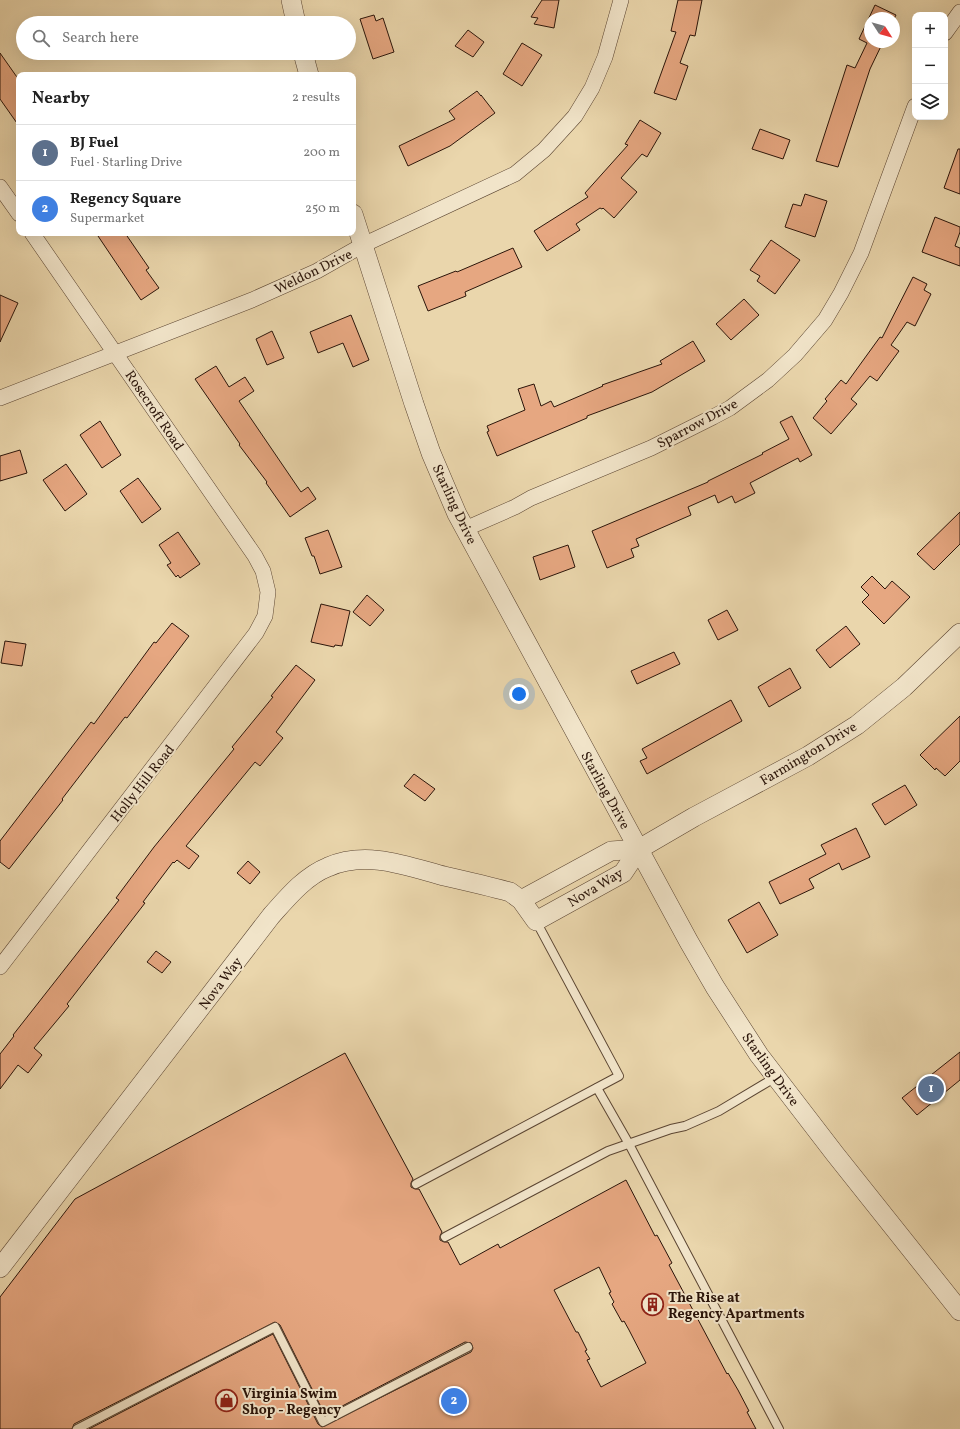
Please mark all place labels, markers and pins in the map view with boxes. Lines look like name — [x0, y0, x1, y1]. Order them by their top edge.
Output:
pin: 1 — [918, 1074, 944, 1104]
place label: The Rise at Regency Apartments — [668, 1289, 805, 1324]
building icon: The Rise at Regency Apartments — [639, 1292, 665, 1318]
place label: Virginia Swim Shop - Regency — [242, 1385, 341, 1420]
pin: 2 — [441, 1386, 467, 1416]
shop icon: Virginia Swim Shop - Regency — [214, 1388, 240, 1414]

